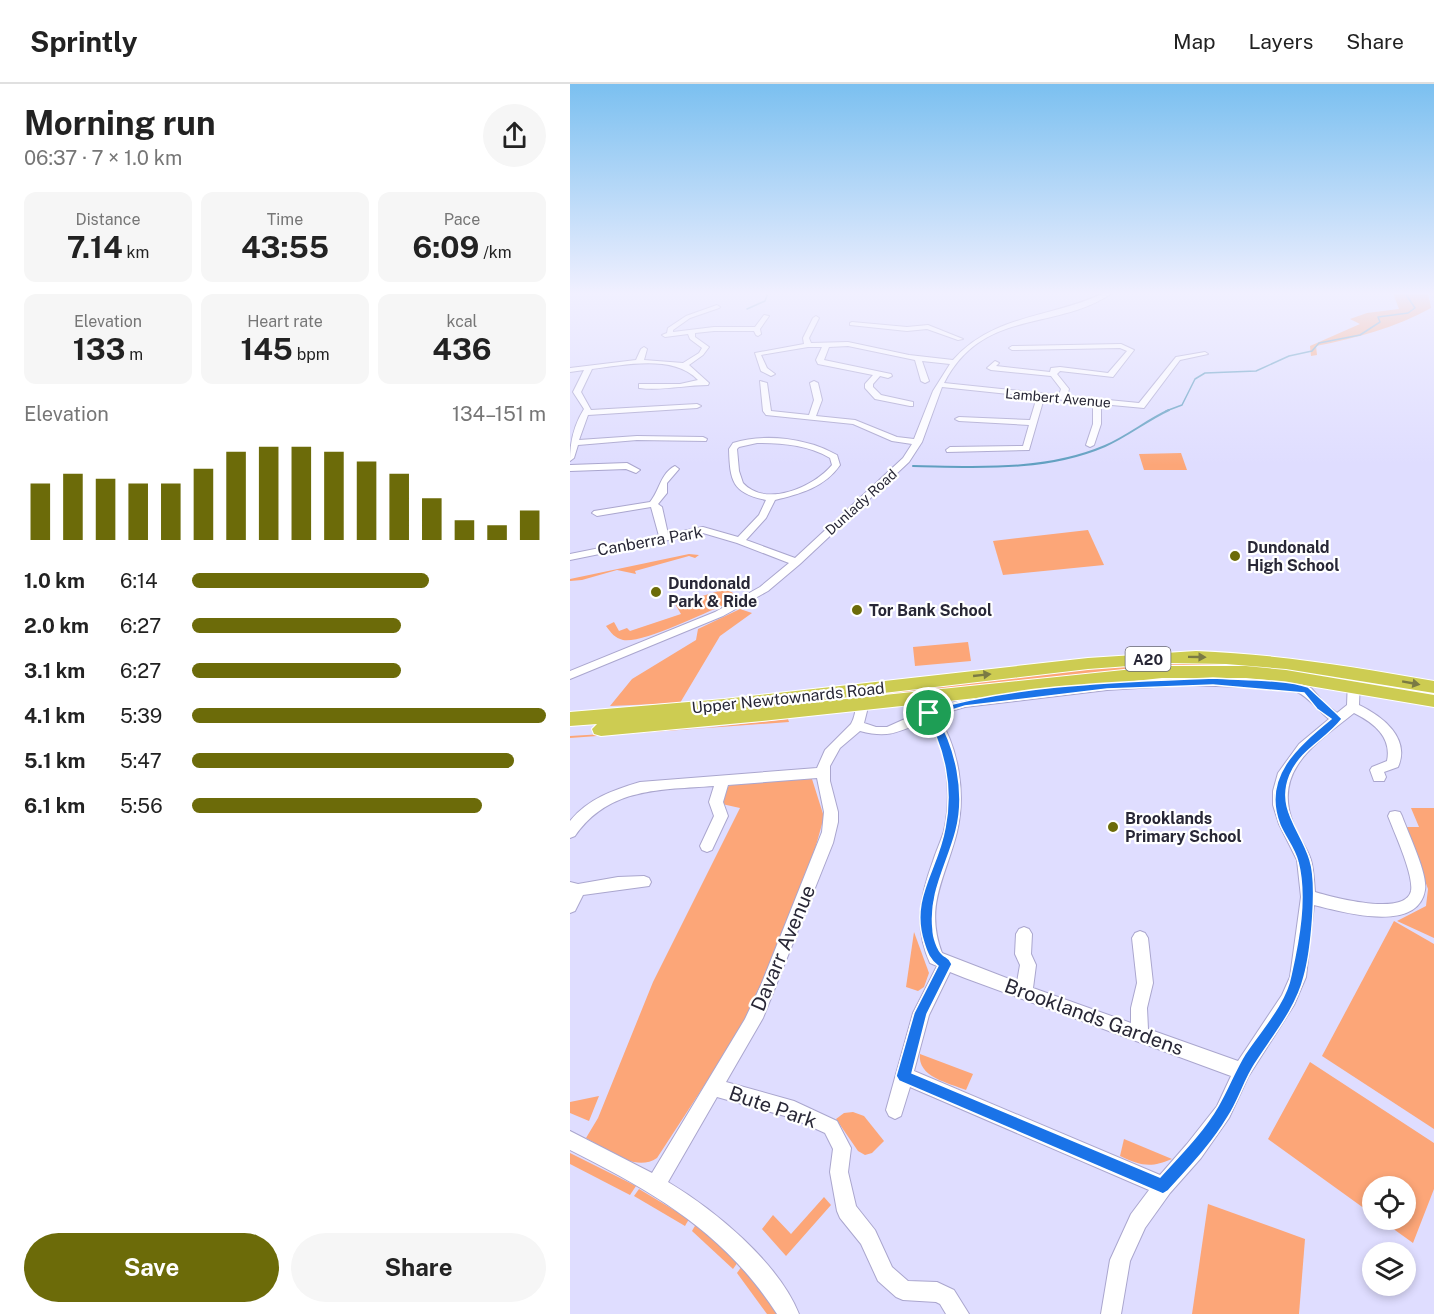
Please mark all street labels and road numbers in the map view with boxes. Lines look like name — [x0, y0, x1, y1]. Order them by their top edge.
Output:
street label: Lambert Avenue — [1004, 385, 1112, 411]
street label: Dunlady Road — [822, 466, 900, 538]
street label: Canberra Park — [596, 522, 704, 560]
road number: A20 — [1126, 647, 1170, 671]
street label: Upper Newtownards Road — [691, 678, 885, 718]
street label: Davarr Avenue — [746, 881, 820, 1015]
street label: Brooklands Gardens — [1001, 973, 1187, 1061]
street label: Bute Park — [726, 1081, 820, 1133]

